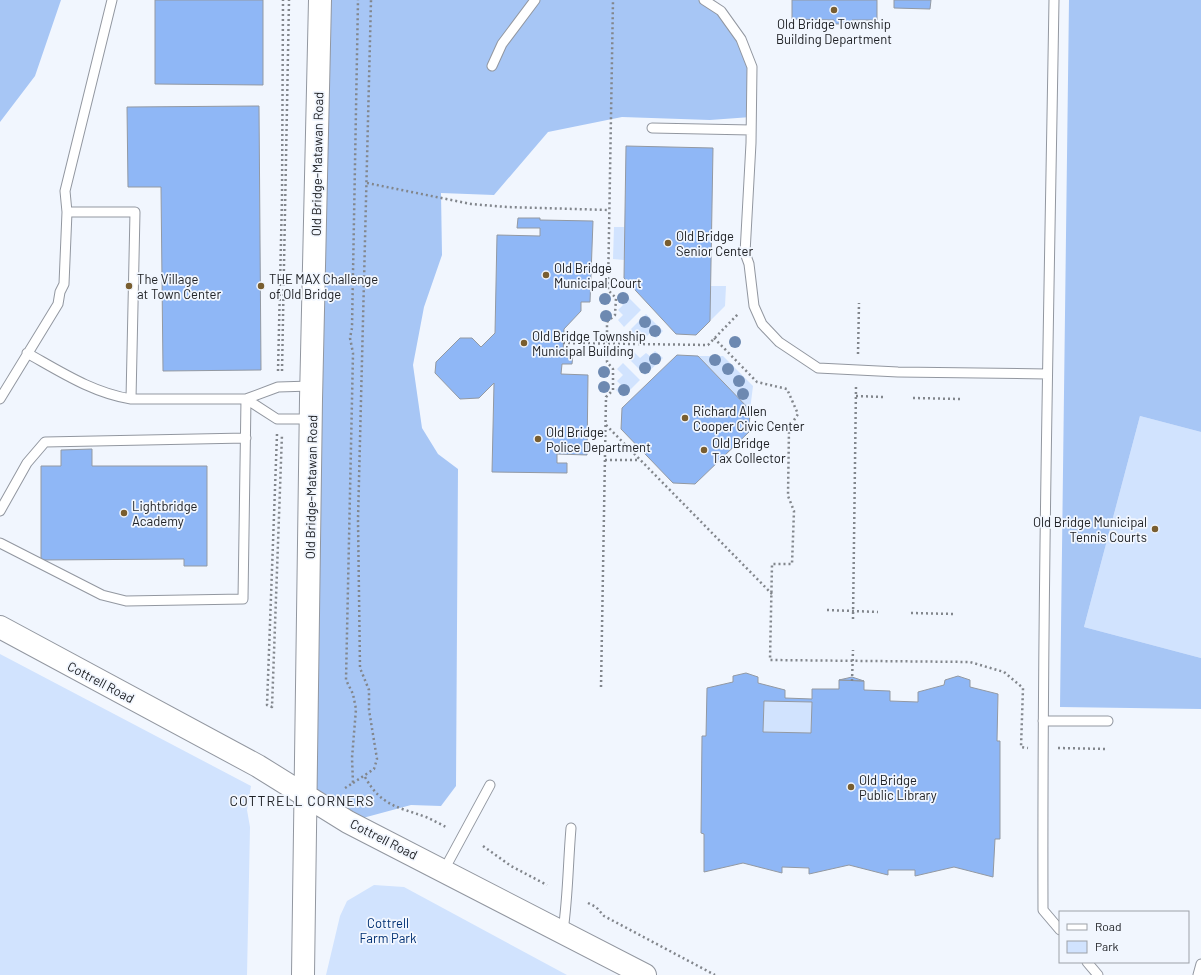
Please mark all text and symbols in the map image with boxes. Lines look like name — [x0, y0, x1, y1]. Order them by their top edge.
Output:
marker: Old Bridge Township Building Department — [829, 5, 839, 15]
place label: Old Bridge Township Building Department — [776, 16, 892, 47]
street label: Old Bridge-Matawan Road — [308, 92, 326, 236]
place label: Old Bridge Senior Center — [676, 228, 754, 259]
marker: Old Bridge Senior Center — [663, 238, 673, 248]
place label: Old Bridge Municipal Court — [554, 260, 642, 291]
marker: Old Bridge Municipal Court — [541, 270, 551, 280]
place label: The Village at Town Center — [137, 271, 221, 302]
place label: THE MAX Challenge of Old Bridge — [269, 271, 378, 302]
marker: The Village at Town Center — [124, 281, 134, 291]
marker: THE MAX Challenge of Old Bridge — [256, 281, 266, 291]
place label: Old Bridge Township Municipal Building — [532, 328, 646, 359]
marker: Old Bridge Township Municipal Building — [519, 338, 529, 348]
place label: Richard Allen Cooper Civic Center — [693, 403, 805, 434]
marker: Richard Allen Cooper Civic Center — [680, 413, 690, 423]
street label: Old Bridge-Matawan Road — [302, 415, 320, 559]
place label: Old Bridge Police Department — [546, 424, 651, 455]
marker: Old Bridge Police Department — [533, 434, 543, 444]
place label: Old Bridge Tax Collector — [712, 435, 786, 466]
marker: Old Bridge Tax Collector — [699, 445, 709, 455]
place label: Lightbridge Academy — [132, 498, 198, 529]
marker: Lightbridge Academy — [119, 508, 129, 518]
place label: Old Bridge Municipal Tennis Courts — [1033, 514, 1147, 545]
marker: Old Bridge Municipal Tennis Courts — [1150, 524, 1160, 534]
street label: Cottrell Road — [65, 658, 137, 706]
place label: Old Bridge Public Library — [859, 772, 937, 803]
marker: Old Bridge Public Library — [846, 782, 856, 792]
district label: COTTRELL CORNERS — [229, 792, 375, 809]
street label: Cottrell Road — [348, 815, 420, 863]
legend — [1059, 911, 1189, 963]
park label: Cottrell Farm Park — [359, 915, 417, 946]
text: Road — [1095, 919, 1122, 933]
text: Park — [1095, 939, 1119, 953]

